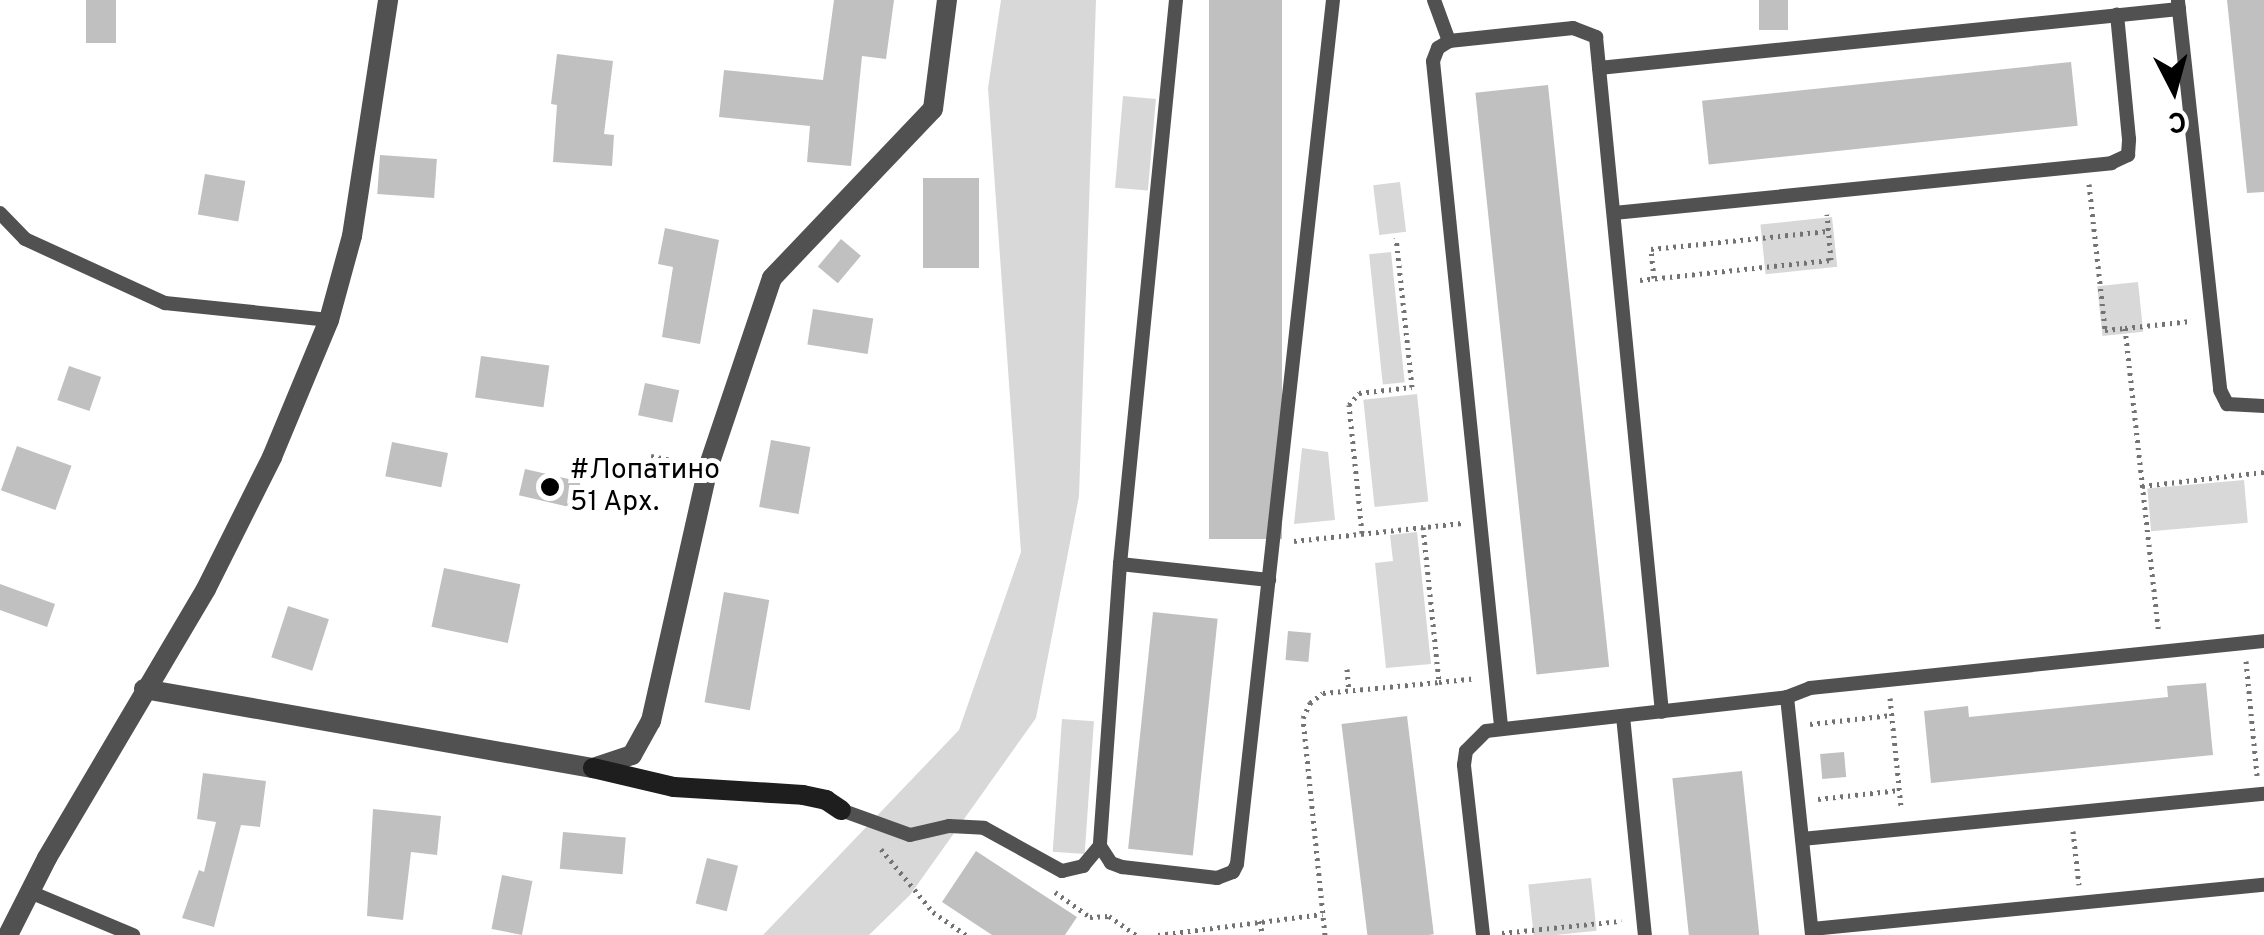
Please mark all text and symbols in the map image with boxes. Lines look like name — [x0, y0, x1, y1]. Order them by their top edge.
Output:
north arrow — [2124, 40, 2224, 140]
text: С — [2166, 101, 2188, 139]
place label: #Лопатино 51 Арх. — [570, 454, 720, 520]
marker: #Лопатино 51 Арх. — [539, 476, 561, 498]

